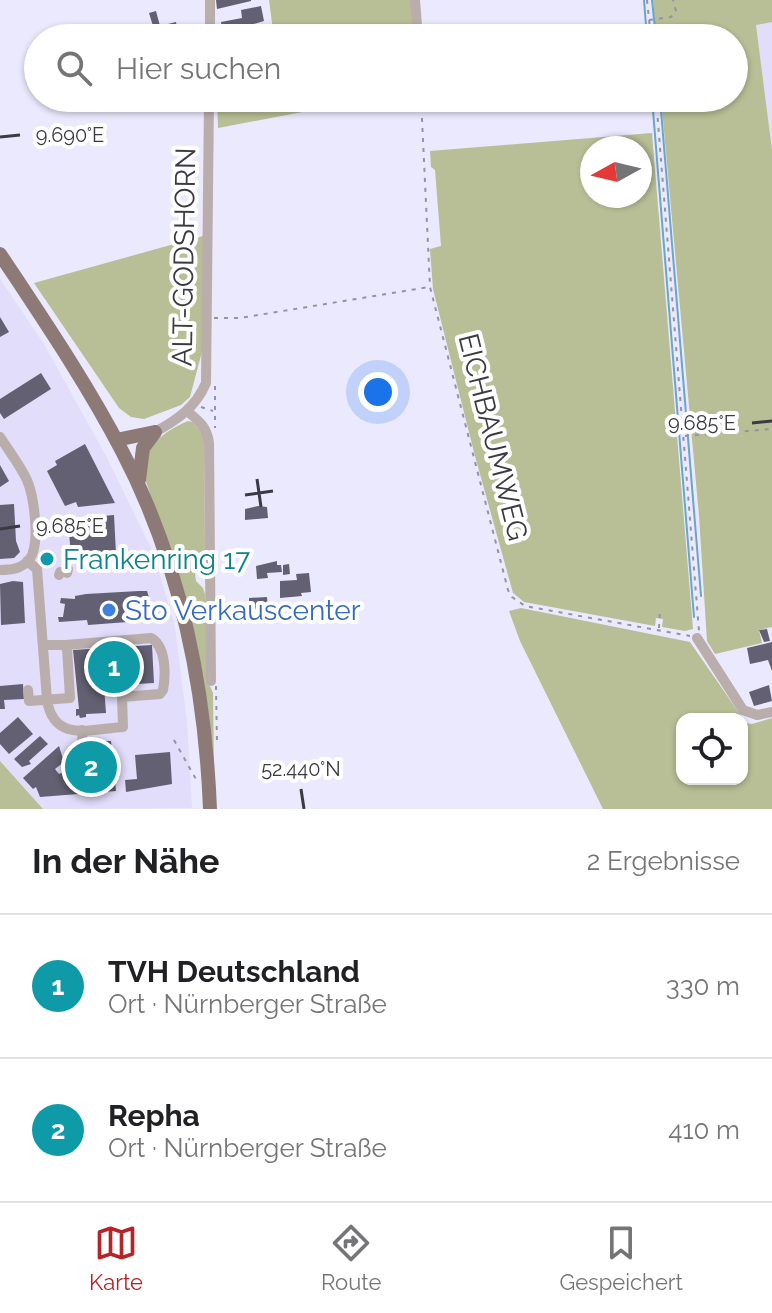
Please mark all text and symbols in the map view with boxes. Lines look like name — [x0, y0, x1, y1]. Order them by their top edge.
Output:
search box — [24, 24, 748, 112]
icon: search — [52, 46, 96, 90]
text: Hier suchen — [116, 51, 281, 86]
text: 9.690°E — [36, 123, 104, 147]
north arrow — [580, 136, 652, 208]
street label: ALT-GODSHORN — [166, 147, 202, 367]
street label: EICHBAUMWEG — [451, 330, 535, 544]
your location — [358, 372, 398, 412]
text: 9.685°E — [668, 411, 736, 435]
text: 9.685°E — [36, 514, 104, 538]
place label: Frankenring 17 — [63, 543, 250, 576]
marker: Frankenring 17 — [38, 550, 56, 568]
place label: Sto Verkauscenter — [125, 594, 361, 627]
marker: Sto Verkauscenter — [100, 601, 118, 619]
pin: 1 — [88, 637, 140, 697]
map controls — [676, 713, 748, 785]
button: locate — [676, 713, 748, 785]
pin: 2 — [65, 737, 117, 797]
text: 52.440°N — [261, 757, 341, 781]
text: In der Nähe — [32, 841, 219, 881]
text: 2 Ergebnisse — [587, 846, 740, 876]
text: TVH Deutschland — [108, 954, 360, 989]
text: 1 — [52, 971, 64, 1001]
text: 330 m — [666, 971, 740, 1001]
text: Ort · Nürnberger Straße — [108, 989, 387, 1019]
text: Repha — [108, 1098, 200, 1133]
text: 2 — [51, 1115, 65, 1145]
text: 410 m — [668, 1115, 740, 1145]
text: Ort · Nürnberger Straße — [108, 1133, 387, 1163]
tab: Karte — [89, 1221, 143, 1295]
tab: Route — [321, 1221, 381, 1295]
tab: Gespeichert — [559, 1221, 683, 1295]

